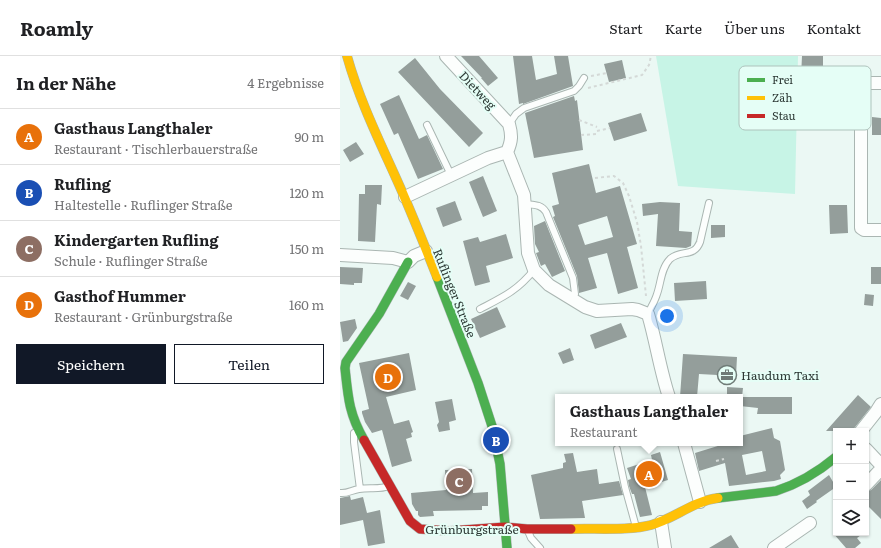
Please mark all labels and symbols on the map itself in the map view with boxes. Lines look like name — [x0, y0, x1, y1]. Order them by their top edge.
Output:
legend — [739, 66, 871, 130]
street label: Dietweg — [455, 67, 501, 114]
text: Frei — [772, 71, 793, 87]
text: Zäh — [772, 89, 792, 105]
text: Stau — [772, 107, 795, 123]
street label: Ruflinger Straße — [429, 246, 481, 340]
your location — [657, 306, 677, 326]
pin: D — [375, 362, 401, 392]
office icon: Haudum Taxi — [716, 364, 738, 386]
place label: Haudum Taxi — [741, 366, 819, 384]
pin: B — [483, 425, 509, 455]
pin: A — [636, 459, 662, 489]
pin: C — [446, 466, 472, 496]
street label: Grünburgstraße — [425, 520, 519, 538]

